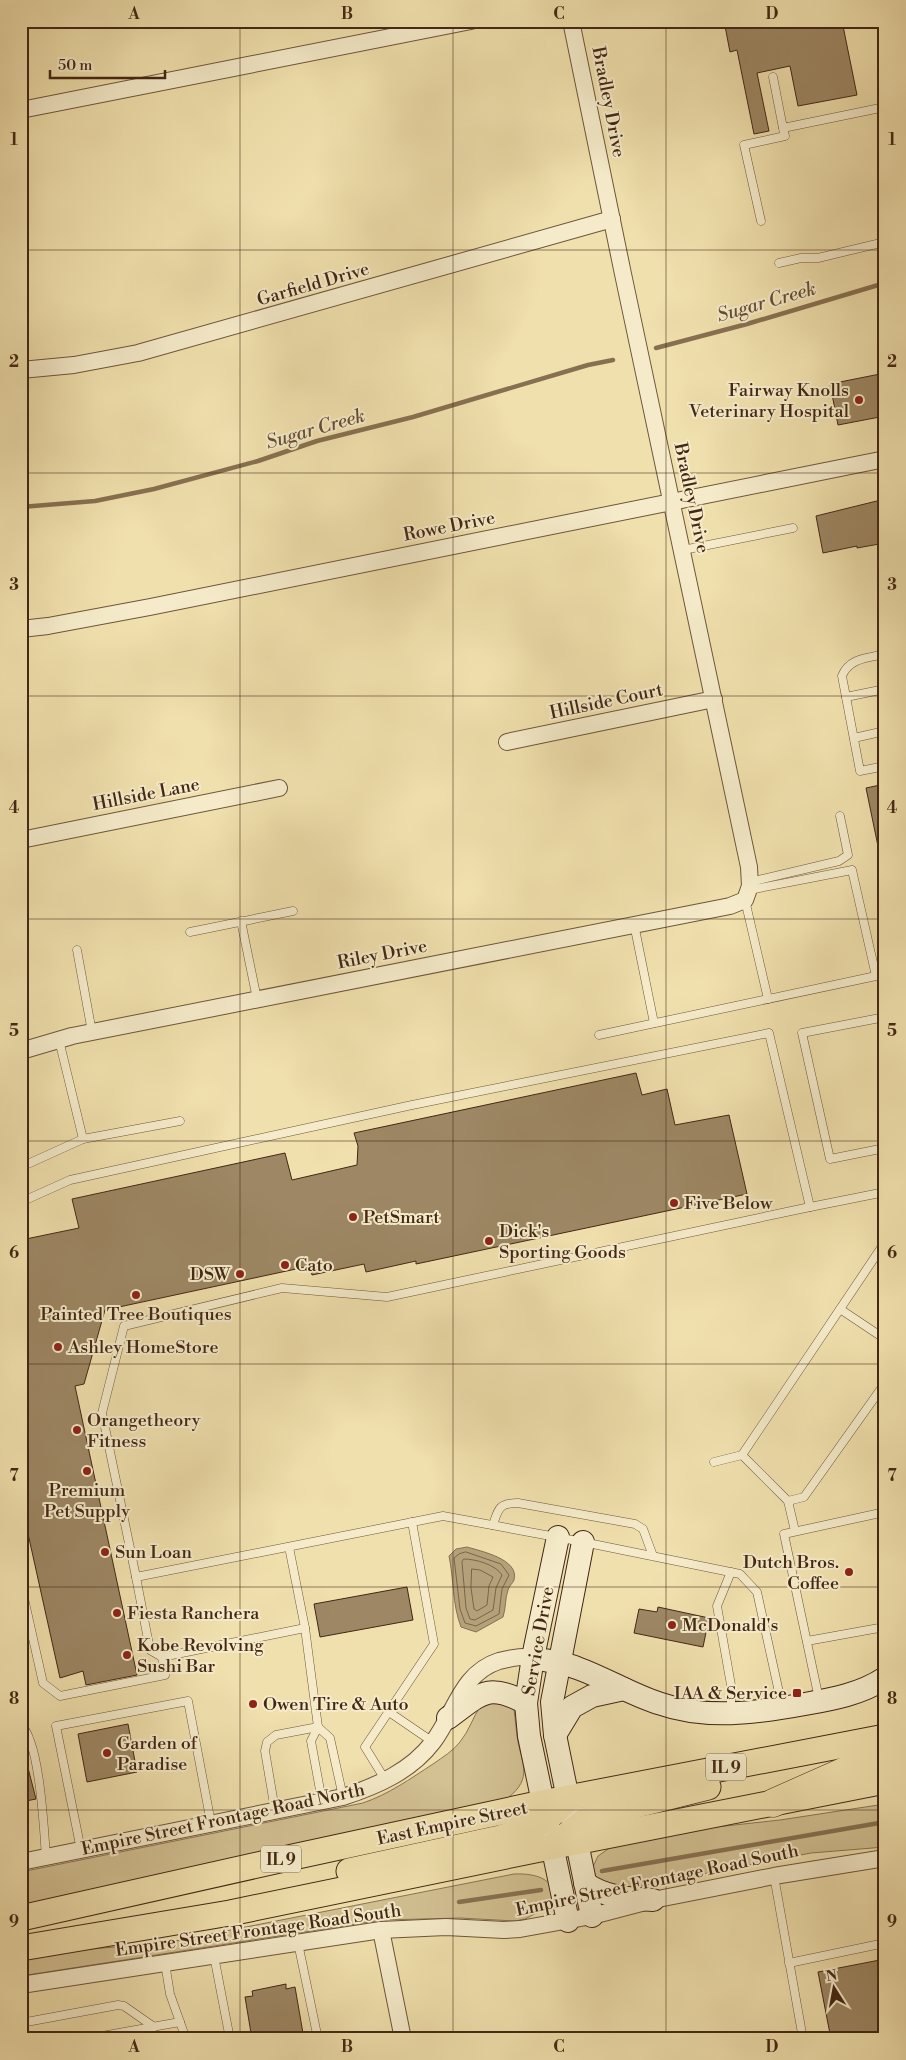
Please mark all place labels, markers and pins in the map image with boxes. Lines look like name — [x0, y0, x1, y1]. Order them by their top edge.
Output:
place label: Fairway Knolls Veterinary Hospital — [688, 379, 850, 423]
marker: Fairway Knolls Veterinary Hospital — [853, 394, 865, 406]
place label: Five Below — [684, 1192, 773, 1215]
marker: Five Below — [668, 1197, 680, 1209]
place label: PetSmart — [363, 1206, 440, 1229]
marker: PetSmart — [347, 1211, 359, 1223]
place label: Dick's Sporting Goods — [499, 1220, 626, 1264]
marker: Dick's Sporting Goods — [483, 1235, 495, 1247]
place label: Cato — [295, 1254, 333, 1277]
marker: Cato — [279, 1259, 291, 1271]
place label: DSW — [190, 1263, 231, 1286]
marker: DSW — [234, 1268, 246, 1280]
marker: Painted Tree Boutiques — [130, 1289, 142, 1301]
place label: Painted Tree Boutiques — [40, 1303, 232, 1326]
place label: Ashley HomeStore — [67, 1336, 218, 1359]
marker: Ashley HomeStore — [52, 1341, 64, 1353]
place label: Orangetheory Fitness — [87, 1409, 201, 1453]
marker: Orangetheory Fitness — [71, 1424, 83, 1436]
marker: Premium Pet Supply — [81, 1465, 93, 1477]
place label: Premium Pet Supply — [44, 1479, 130, 1523]
place label: Sun Loan — [115, 1541, 192, 1564]
marker: Sun Loan — [99, 1546, 111, 1558]
place label: Dutch Bros. Coffee — [743, 1551, 839, 1595]
marker: Dutch Bros. Coffee — [843, 1566, 855, 1578]
place label: Fiesta Ranchera — [127, 1602, 260, 1625]
marker: Fiesta Ranchera — [111, 1607, 123, 1619]
place label: McDonald's — [682, 1614, 779, 1637]
marker: McDonald's — [666, 1619, 678, 1631]
place label: Kobe Revolving Sushi Bar — [137, 1634, 264, 1678]
marker: Kobe Revolving Sushi Bar — [121, 1649, 133, 1661]
place label: IAA & Service — [674, 1682, 787, 1705]
marker: IAA & Service — [791, 1687, 803, 1699]
place label: Owen Tire & Auto — [263, 1693, 409, 1716]
marker: Owen Tire & Auto — [247, 1698, 259, 1710]
place label: Garden of Paradise — [117, 1732, 199, 1776]
marker: Garden of Paradise — [101, 1747, 113, 1759]

